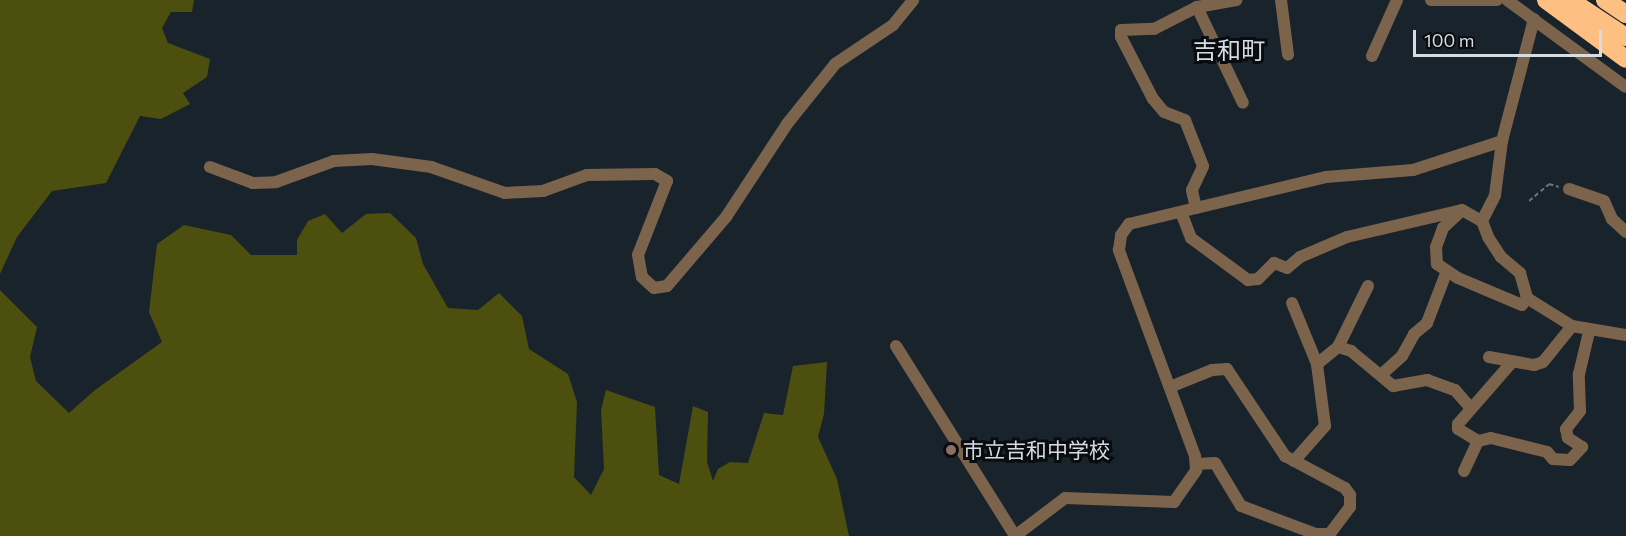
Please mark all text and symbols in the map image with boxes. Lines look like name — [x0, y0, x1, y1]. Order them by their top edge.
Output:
scale bar — [1416, 18, 1605, 56]
text: 100 m — [1424, 29, 1474, 51]
district label: 吉和町 — [1193, 36, 1265, 64]
place label: 市立吉和中学校 — [963, 437, 1110, 463]
marker: 市立吉和中学校 — [944, 443, 958, 457]

